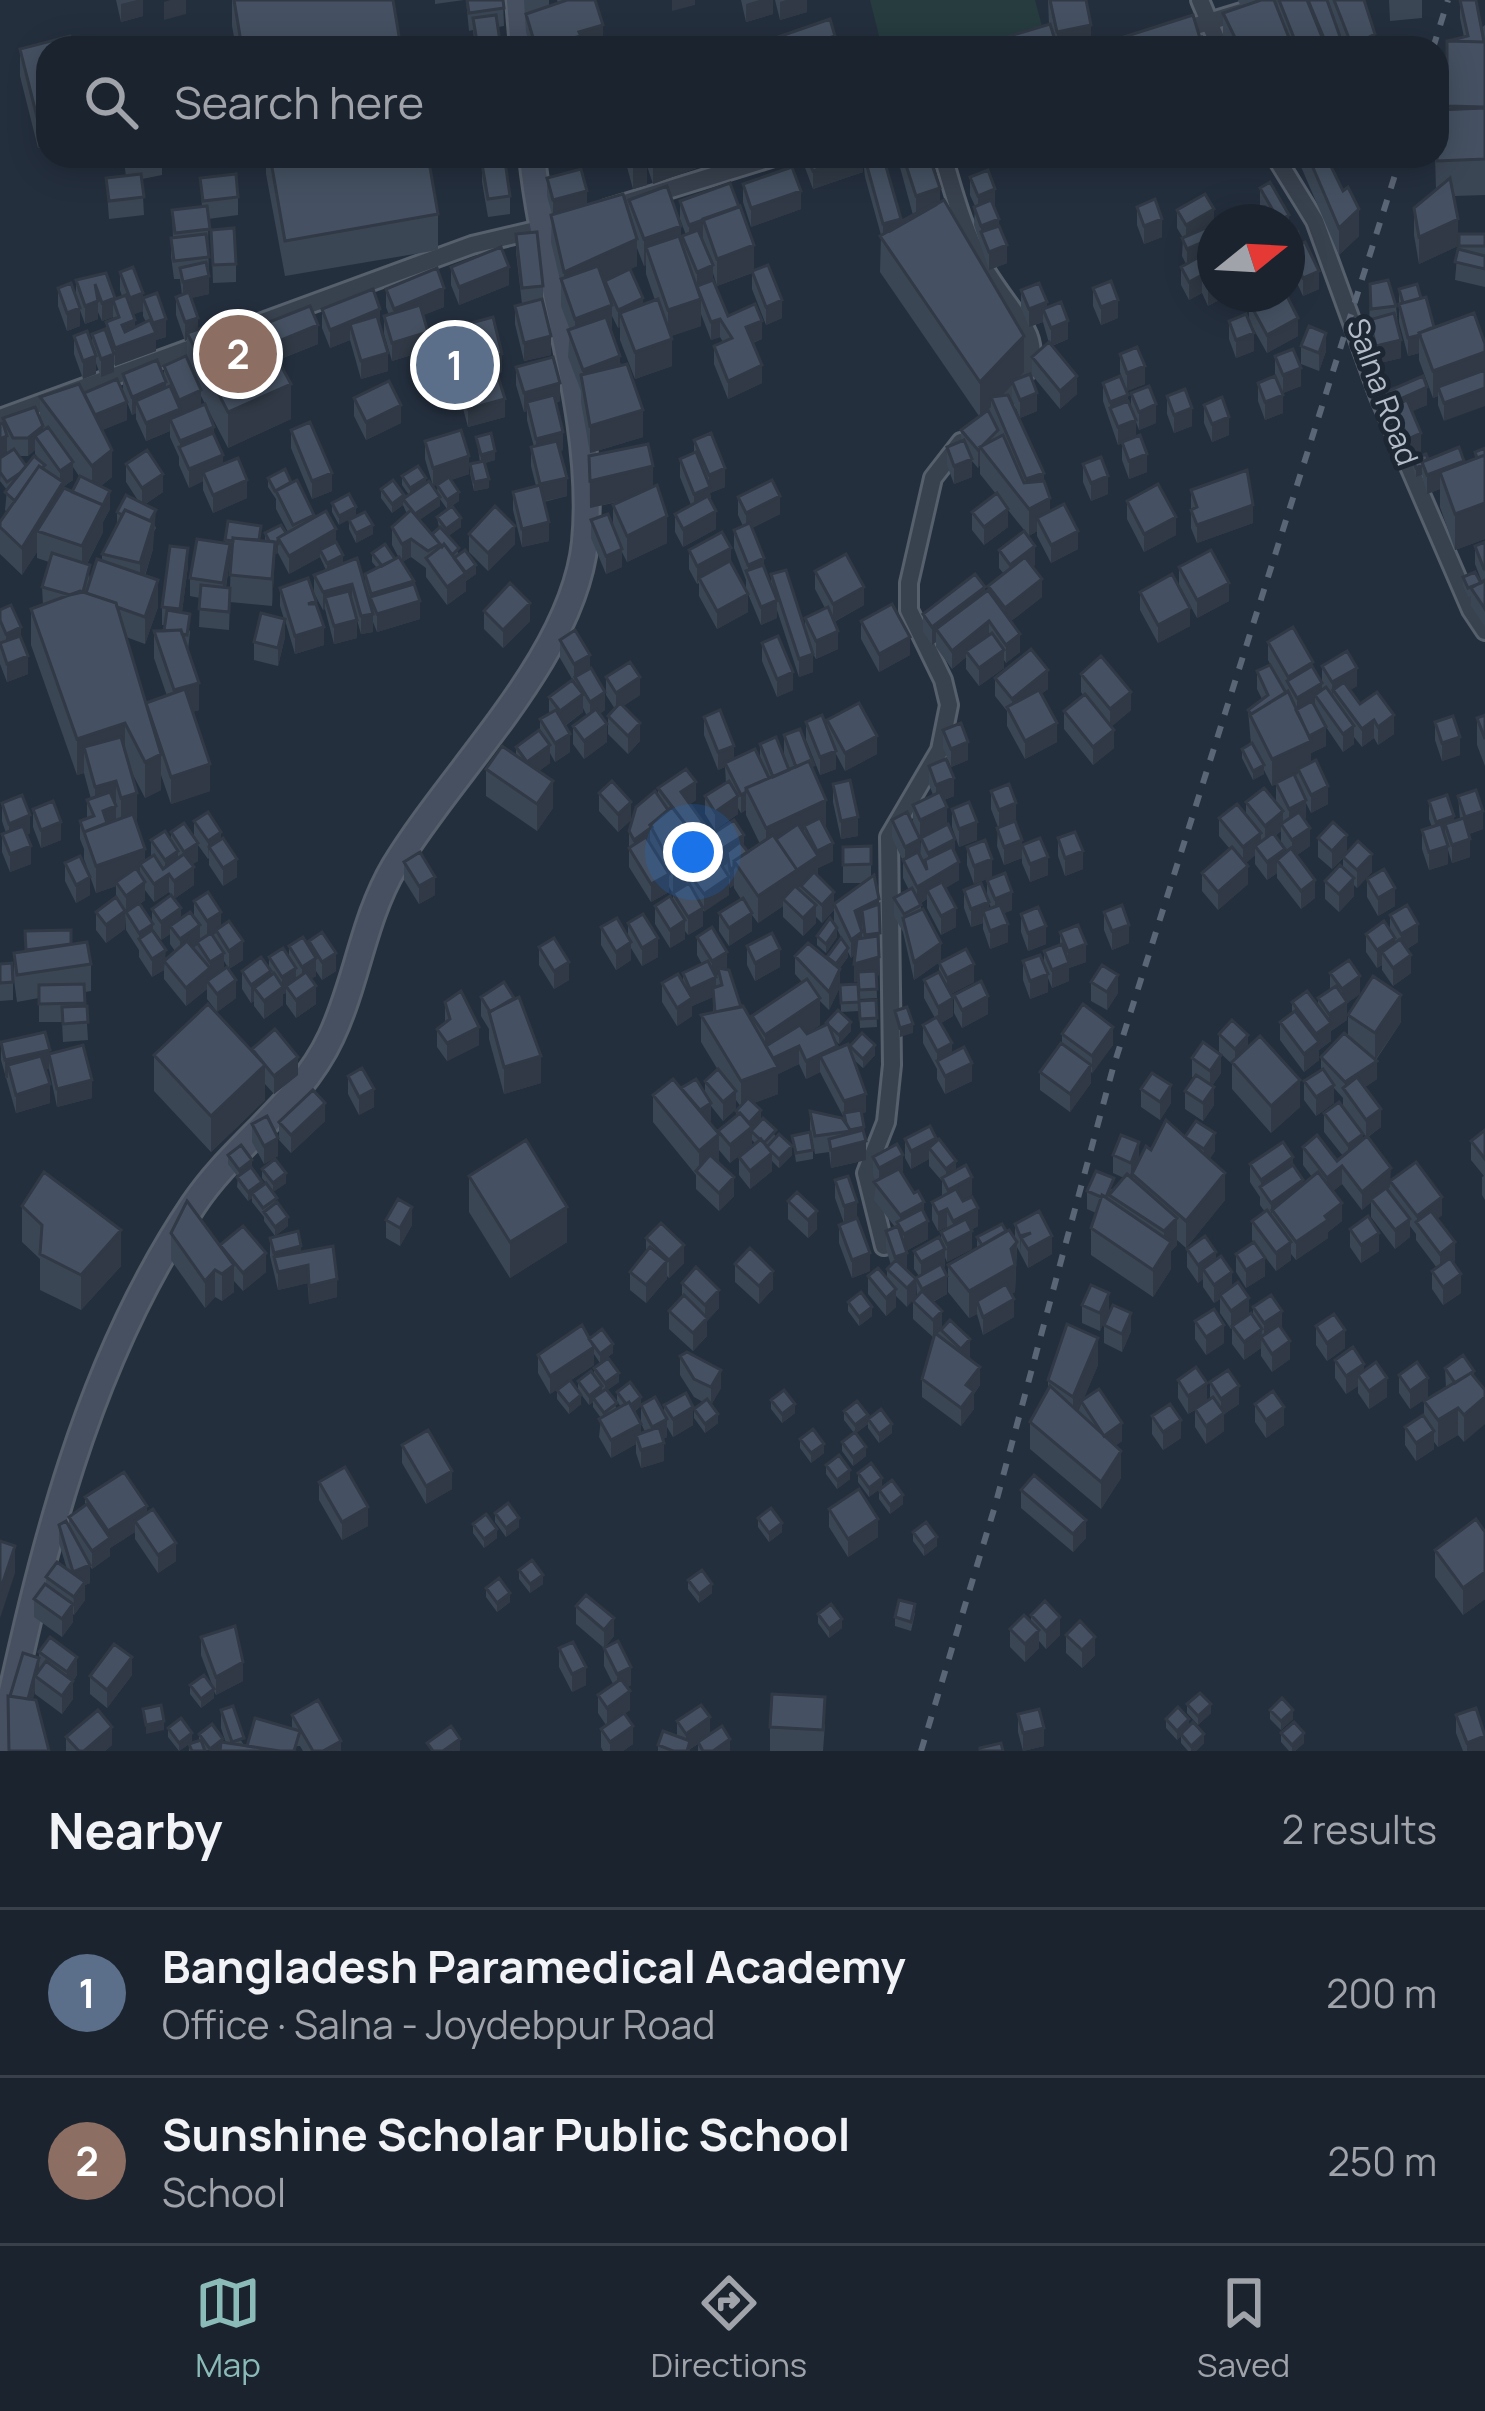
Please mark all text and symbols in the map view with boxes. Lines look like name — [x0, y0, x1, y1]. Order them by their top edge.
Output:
search box — [36, 36, 1449, 168]
icon: search — [78, 69, 144, 135]
text: Search here — [174, 71, 424, 133]
north arrow — [1197, 204, 1305, 312]
pin: 2 — [199, 309, 277, 399]
street label: Salna Road — [1338, 312, 1429, 471]
pin: 1 — [416, 320, 494, 410]
your location — [663, 822, 723, 882]
text: Nearby — [48, 1795, 223, 1864]
text: 2 results — [1282, 1802, 1437, 1856]
text: Bangladesh Paramedical Academy — [162, 1935, 906, 1997]
text: 1 — [78, 1966, 96, 2020]
text: 200 m — [1326, 1966, 1437, 2020]
text: Office · Salna - Joydebpur Road — [162, 1997, 715, 2051]
text: Sunshine Scholar Public School — [162, 2103, 850, 2165]
text: 2 — [75, 2134, 99, 2188]
text: 250 m — [1328, 2134, 1437, 2188]
text: School — [162, 2165, 286, 2219]
tab: Map — [195, 2270, 261, 2387]
tab: Directions — [651, 2270, 807, 2387]
tab: Saved — [1197, 2270, 1290, 2387]

